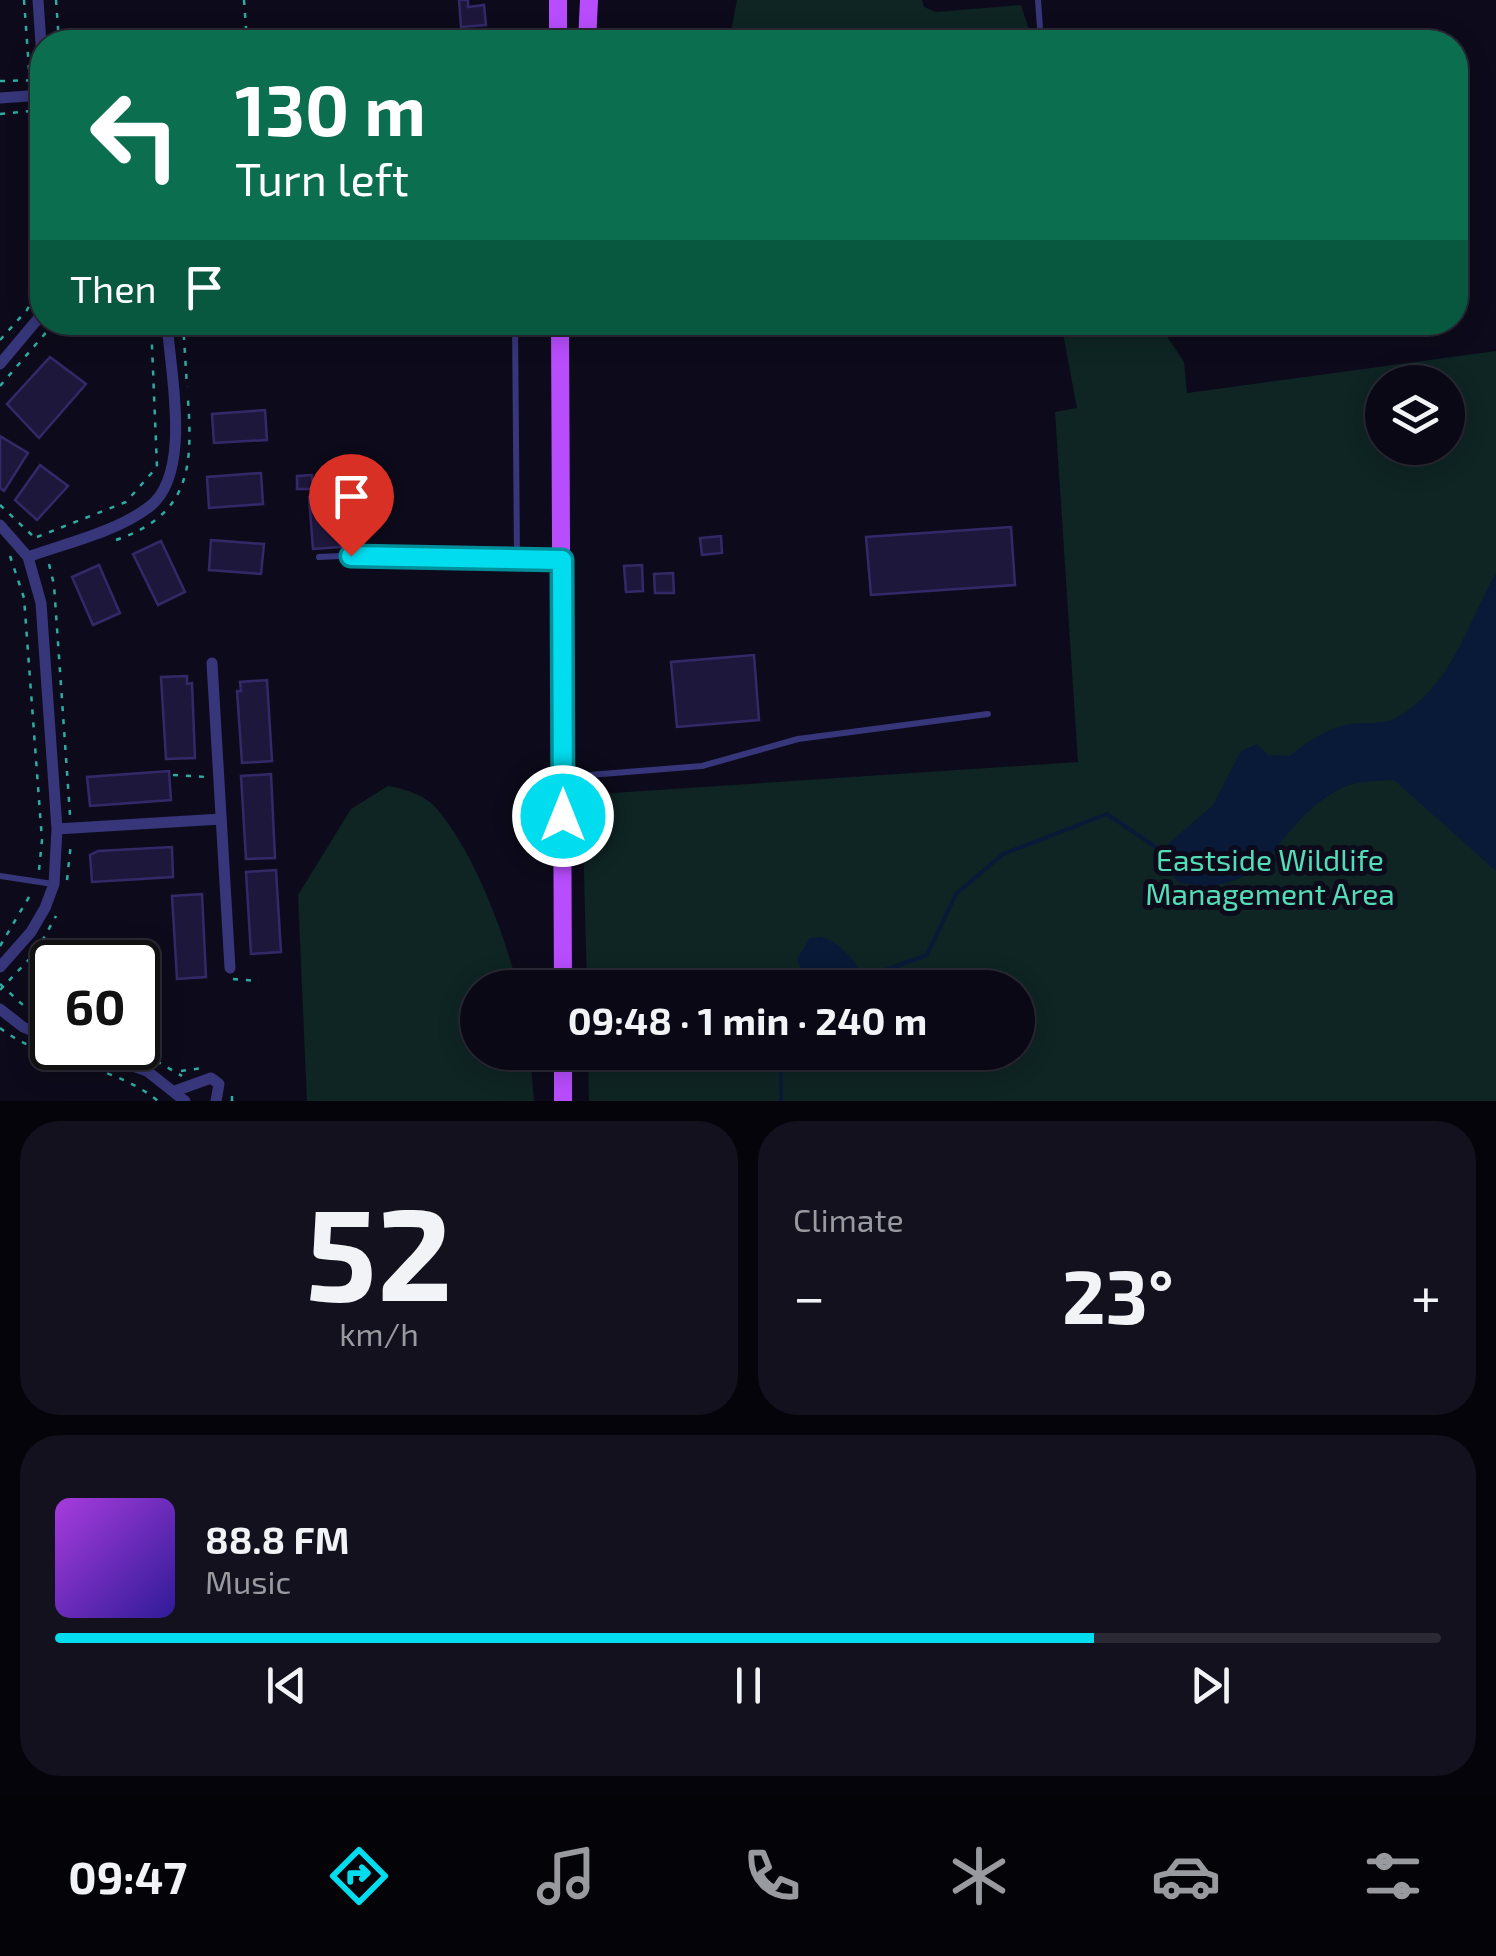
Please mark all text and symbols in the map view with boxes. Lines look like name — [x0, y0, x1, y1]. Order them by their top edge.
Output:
text: 130 m — [235, 66, 426, 150]
icon: left — [70, 70, 200, 200]
text: Turn left — [235, 151, 409, 205]
icon: arrive — [177, 260, 232, 315]
text: Then — [70, 265, 157, 311]
map controls — [1365, 365, 1465, 465]
button: layers — [1365, 365, 1465, 465]
pin — [309, 454, 394, 557]
icon: arrive — [324, 469, 379, 524]
position arrow — [511, 764, 615, 868]
park label: Eastside Wildlife Management Area — [1145, 841, 1395, 911]
speed limit sign: 60 — [30, 940, 160, 1070]
text: 09:48 · 1 min · 240 m — [568, 997, 927, 1043]
text: 52 — [305, 1171, 453, 1327]
text: Climate — [793, 1200, 904, 1238]
text: 23° — [1062, 1249, 1174, 1339]
text: − — [793, 1262, 825, 1328]
text: + — [1411, 1262, 1441, 1328]
text: km/h — [339, 1314, 419, 1352]
text: 88.8 FM — [205, 1516, 349, 1562]
text: Music — [205, 1562, 291, 1600]
icon: previous — [259, 1658, 314, 1713]
icon: pause — [721, 1658, 776, 1713]
icon: next — [1183, 1658, 1238, 1713]
icon: directions — [324, 1841, 394, 1911]
icon: music — [531, 1841, 601, 1911]
icon: phone — [737, 1841, 807, 1911]
icon: climate — [944, 1841, 1014, 1911]
icon: car — [1151, 1841, 1221, 1911]
icon: filters — [1358, 1841, 1428, 1911]
text: 09:47 — [68, 1849, 187, 1903]

